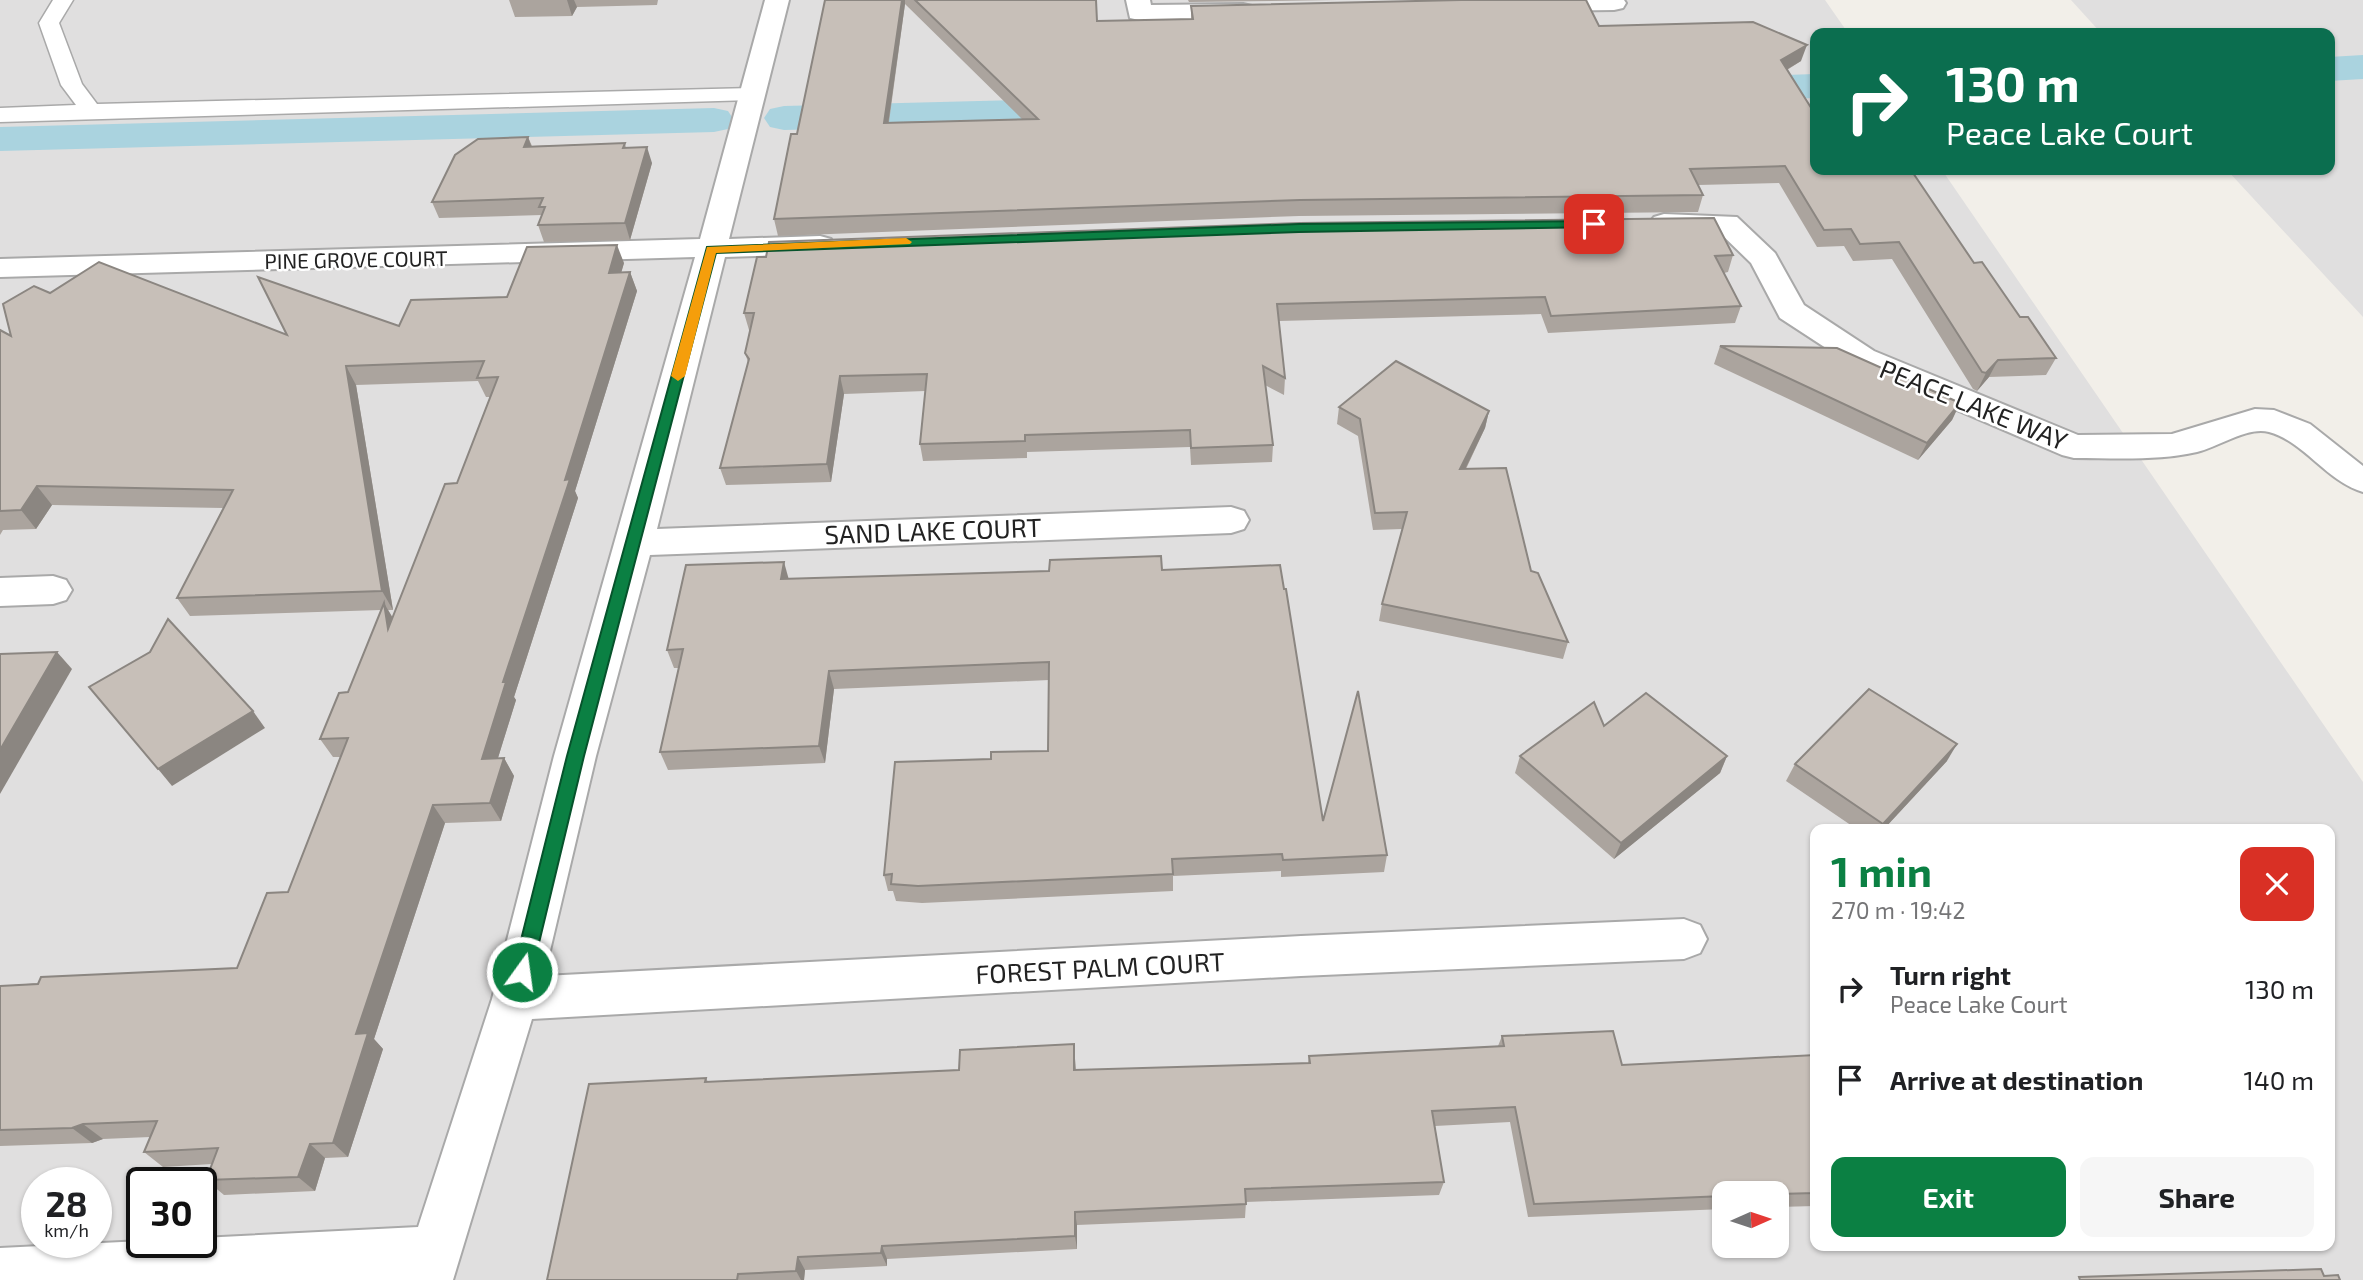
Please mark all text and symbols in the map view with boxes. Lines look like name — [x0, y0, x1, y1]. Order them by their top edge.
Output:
text: 130 m — [1946, 53, 2080, 112]
icon: right — [1831, 56, 1922, 147]
text: Peace Lake Court — [1946, 113, 2193, 151]
pin — [1564, 194, 1624, 254]
icon: arrive — [1575, 205, 1613, 243]
street label: PINE GROVE COURT — [264, 245, 448, 273]
street label: PEACE LAKE WAY — [1876, 352, 2072, 456]
street label: SAND LAKE COURT — [824, 511, 1042, 549]
text: 1 min — [1831, 845, 1932, 895]
button: close — [2240, 847, 2314, 921]
text: 270 m · 19:42 — [1831, 896, 1965, 924]
position arrow — [485, 935, 559, 1009]
street label: FOREST PALM COURT — [975, 945, 1225, 989]
text: Turn right — [1890, 959, 2011, 990]
icon: right — [1831, 970, 1869, 1008]
text: 130 m — [2245, 973, 2314, 1004]
text: Peace Lake Court — [1890, 990, 2068, 1018]
icon: arrive — [1831, 1061, 1869, 1099]
text: Arrive at destination — [1890, 1064, 2143, 1095]
text: 140 m — [2243, 1064, 2314, 1095]
button: Exit — [1831, 1157, 2066, 1237]
button: Share — [2080, 1157, 2314, 1237]
speed limit sign: 30 — [126, 1167, 217, 1258]
north arrow — [1712, 1181, 1788, 1258]
map controls — [1712, 1181, 1789, 1258]
text: 28 — [45, 1182, 88, 1224]
text: km/h — [44, 1219, 89, 1241]

